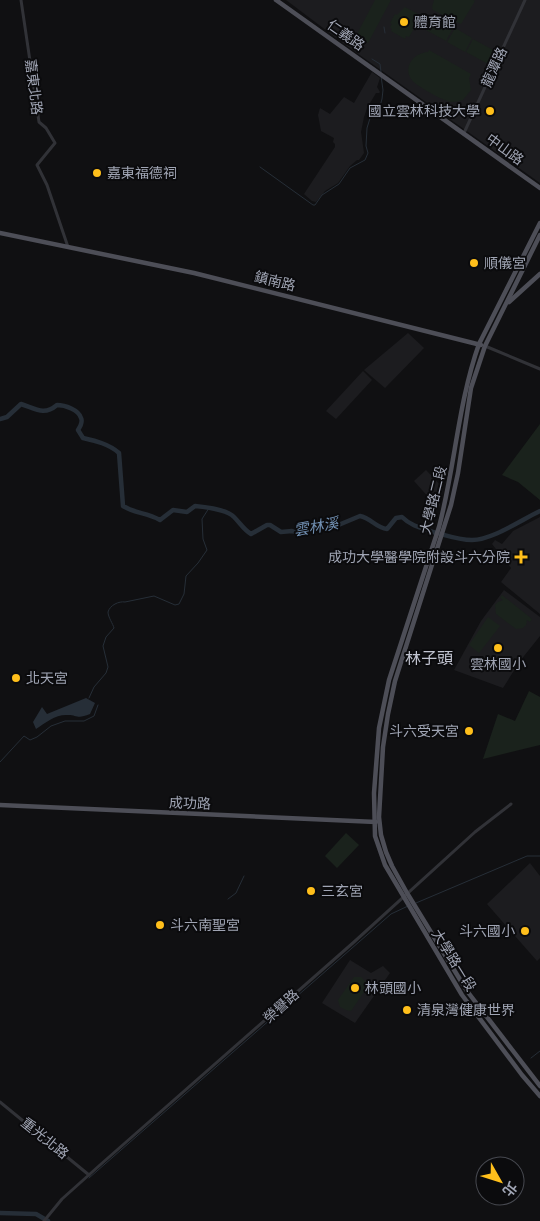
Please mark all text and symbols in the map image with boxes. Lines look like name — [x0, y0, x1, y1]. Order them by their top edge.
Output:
place label: 體育館 — [414, 13, 456, 31]
street label: 仁義路 — [324, 16, 368, 54]
marker: 體育館 — [398, 16, 410, 28]
street label: 龍潭路 — [477, 44, 511, 90]
street label: 嘉東北路 — [22, 58, 46, 116]
place label: 國立雲林科技大學 — [368, 102, 480, 120]
marker: 國立雲林科技大學 — [484, 105, 496, 117]
street label: 中山路 — [483, 129, 527, 169]
place label: 嘉東福德祠 — [107, 164, 177, 182]
marker: 嘉東福德祠 — [91, 167, 103, 179]
place label: 順儀宮 — [484, 254, 526, 272]
marker: 順儀宮 — [468, 257, 480, 269]
street label: 鎮南路 — [252, 267, 298, 295]
street label: 大學路二段 — [416, 464, 450, 536]
water label: 雲林溪 — [292, 513, 342, 540]
place label: 成功大學醫學院附設斗六分院 — [328, 548, 510, 566]
marker: 成功大學醫學院附設斗六分院 — [514, 550, 528, 564]
marker: 雲林國小 — [492, 642, 504, 654]
district label: 林子頭 — [405, 648, 453, 668]
place label: 雲林國小 — [470, 655, 526, 673]
place label: 北天宮 — [26, 669, 68, 687]
marker: 北天宮 — [10, 672, 22, 684]
place label: 斗六受天宮 — [389, 722, 459, 740]
marker: 斗六受天宮 — [463, 725, 475, 737]
street label: 成功路 — [169, 793, 211, 813]
place label: 三玄宮 — [321, 882, 363, 900]
marker: 三玄宮 — [305, 885, 317, 897]
place label: 斗六南聖宮 — [170, 916, 240, 934]
marker: 斗六南聖宮 — [154, 919, 166, 931]
place label: 斗六國小 — [459, 922, 515, 940]
marker: 斗六國小 — [519, 925, 531, 937]
street label: 大學路一段 — [428, 926, 480, 994]
place label: 林頭國小 — [365, 979, 421, 997]
marker: 林頭國小 — [349, 982, 361, 994]
street label: 榮譽路 — [259, 985, 303, 1027]
place label: 清泉灣健康世界 — [417, 1001, 515, 1019]
marker: 清泉灣健康世界 — [401, 1004, 413, 1016]
street label: 重光北路 — [18, 1113, 72, 1163]
north arrow — [475, 1156, 525, 1206]
text: 北 — [499, 1178, 522, 1200]

